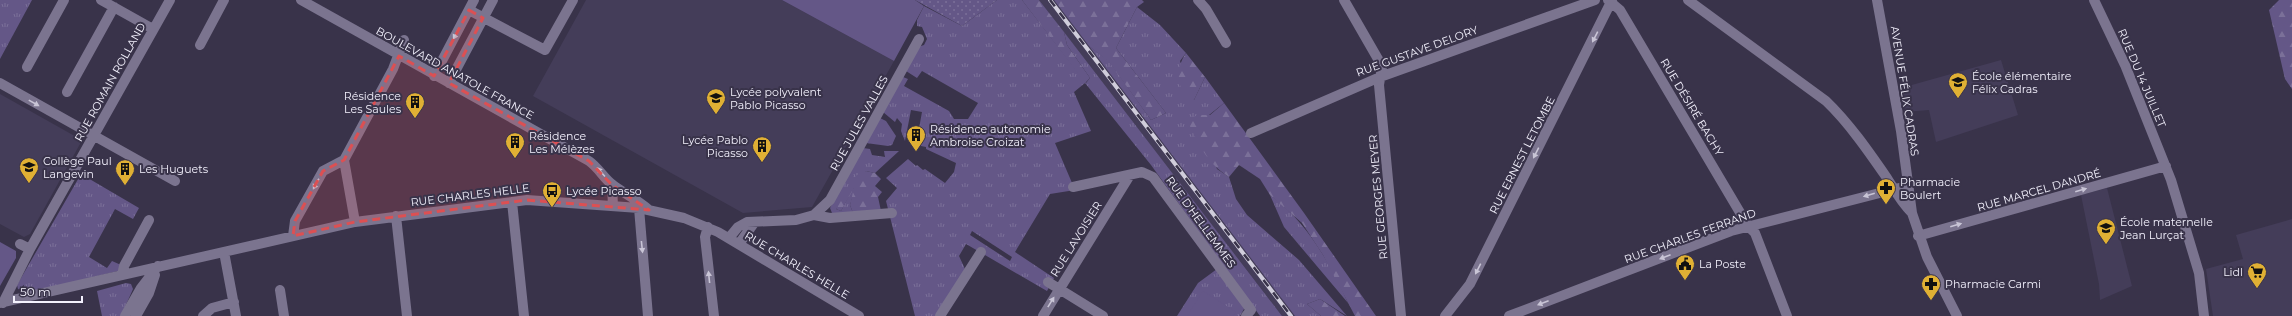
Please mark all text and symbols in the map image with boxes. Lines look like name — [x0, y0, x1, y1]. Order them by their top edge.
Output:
street label: RUE ROMAIN ROLLAND — [71, 20, 149, 144]
street label: RUE GUSTAVE DELORY — [1354, 22, 1480, 80]
street label: BOULEVARD ANATOLE FRANCE — [374, 24, 536, 122]
street label: AVENUE FÉLIX CADRAS — [1888, 25, 1922, 157]
street label: RUE DU 14 JUILLET — [2115, 27, 2169, 130]
one-way arrow — [452, 29, 459, 40]
one-way arrow — [1592, 31, 1598, 43]
street label: RUE DÉSIRÉ BACHY — [1657, 56, 1727, 158]
place label: École élémentaire Félix Cadras — [1972, 69, 2072, 96]
school or university icon: École élémentaire Félix Cadras — [1947, 71, 1969, 99]
street label: RUE JULES VALLES — [827, 73, 891, 173]
place label: Lycée polyvalent Pablo Picasso — [730, 85, 822, 112]
school or university icon: Lycée polyvalent Pablo Picasso — [705, 87, 727, 115]
place label: Résidence Les Saules — [344, 89, 402, 116]
building icon: Résidence Les Saules — [404, 91, 426, 119]
street label: RUE ERNEST LETOMBE — [1486, 94, 1558, 216]
one-way arrow — [28, 99, 40, 106]
place label: Résidence autonomie Ambroise Croizat — [930, 122, 1051, 149]
building icon: Résidence autonomie Ambroise Croizat — [905, 124, 927, 152]
place label: Résidence Les Mélèzes — [529, 129, 595, 156]
building icon: Résidence Les Mélèzes — [504, 131, 526, 159]
place label: Lycée Pablo Picasso — [682, 133, 748, 160]
street label: RUE GEORGES MEYER — [1366, 134, 1390, 260]
building icon: Lycée Pablo Picasso — [751, 135, 773, 163]
one-way arrow — [1533, 148, 1539, 159]
place label: Collège Paul Langevin — [43, 154, 112, 181]
school or university icon: Collège Paul Langevin — [18, 156, 40, 184]
building icon: Les Huguets — [114, 158, 136, 186]
place label: Les Huguets — [139, 162, 209, 176]
street label: RUE MARCEL DANDRÉ — [1976, 166, 2102, 214]
one-way arrow — [597, 167, 606, 177]
street label: RUE D'HELLEMMES — [1163, 173, 1239, 271]
place label: Pharmacie Boulert — [1900, 175, 1960, 202]
pharmacy icon: Pharmacie Boulert — [1875, 177, 1897, 205]
one-way arrow — [313, 178, 319, 190]
bus stop icon: Lycée Picasso — [541, 180, 563, 208]
street label: RUE CHARLES HELLE — [410, 181, 530, 209]
place label: Lycée Picasso — [566, 184, 642, 198]
one-way arrow — [2075, 187, 2087, 193]
one-way arrow — [1863, 192, 1875, 198]
street label: RUE LAVOISIER — [1047, 199, 1105, 279]
street label: RUE CHARLES FERRAND — [1622, 206, 1758, 266]
place label: École maternelle Jean Lurçat — [2119, 215, 2213, 242]
school or university icon: École maternelle Jean Lurçat — [2095, 217, 2117, 245]
one-way arrow — [1949, 222, 1962, 228]
street label: RUE CHARLES HELLE — [742, 228, 852, 302]
one-way arrow — [638, 241, 645, 253]
public building icon: La Poste — [1674, 253, 1696, 281]
one-way arrow — [1658, 254, 1670, 260]
place label: La Poste — [1699, 257, 1746, 271]
supermarket icon: Lidl — [2246, 261, 2268, 289]
one-way arrow — [1475, 264, 1481, 275]
place label: Lidl — [2223, 265, 2243, 279]
one-way arrow — [706, 271, 713, 283]
pharmacy icon: Pharmacie Carmi — [1920, 273, 1942, 301]
place label: Pharmacie Carmi — [1945, 277, 2041, 291]
scale bar — [14, 278, 82, 304]
text: 50 m — [20, 284, 51, 299]
one-way arrow — [1047, 297, 1055, 308]
one-way arrow — [1537, 300, 1549, 306]

